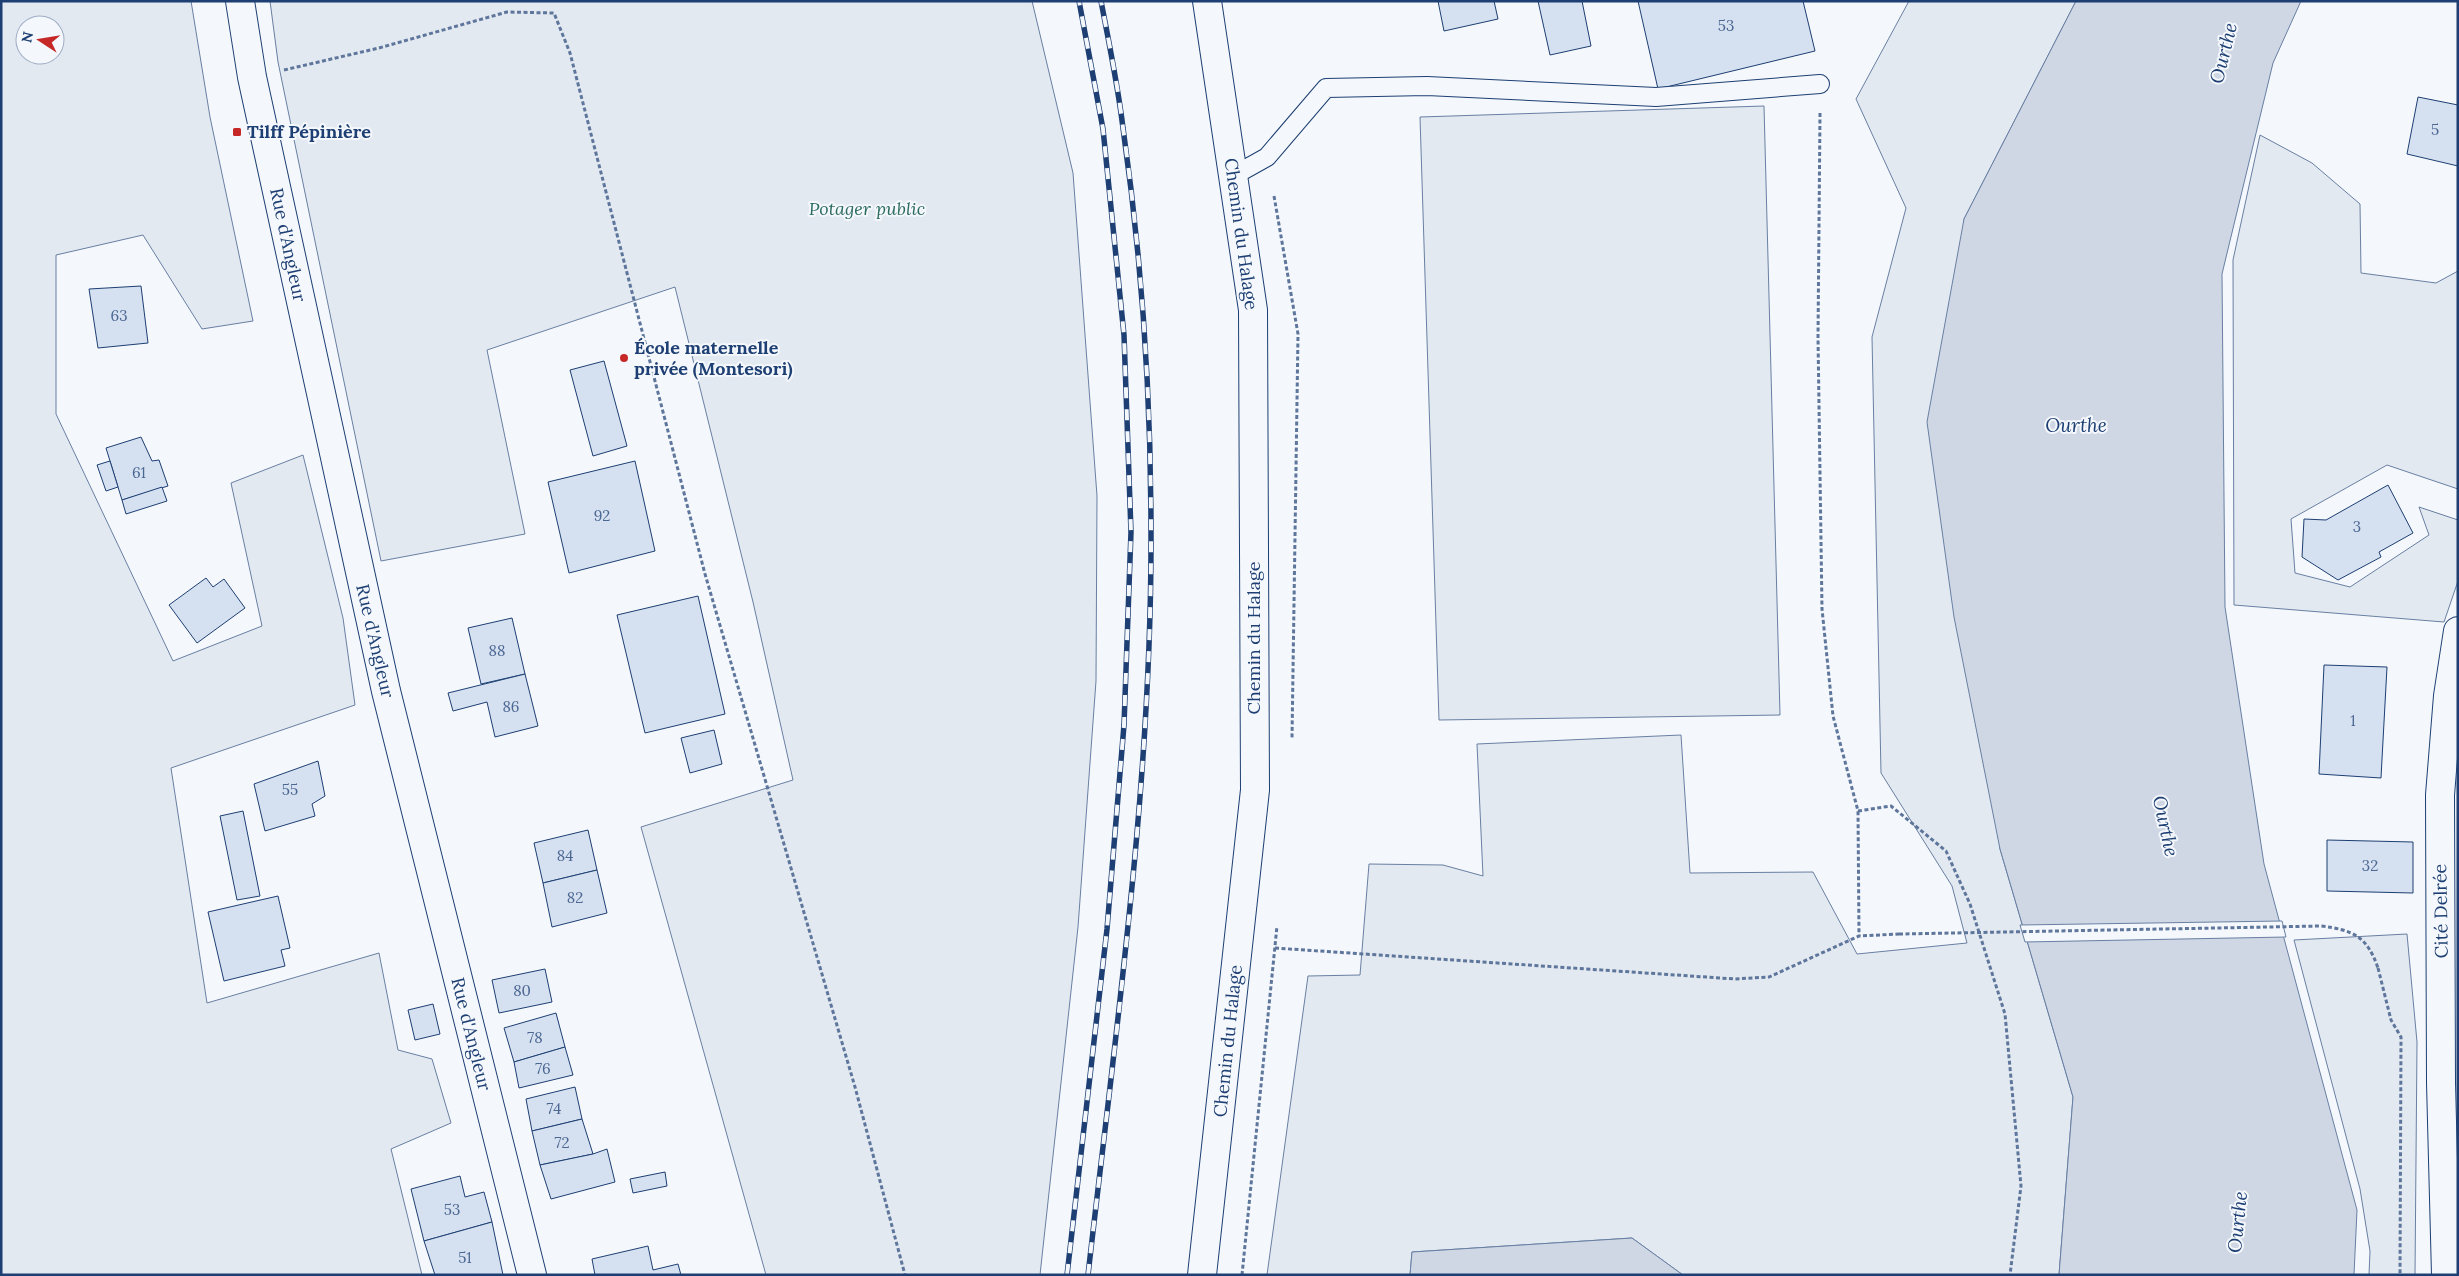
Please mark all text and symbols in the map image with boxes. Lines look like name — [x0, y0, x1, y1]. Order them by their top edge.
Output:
north arrow — [15, 15, 65, 65]
house number: 53 — [1718, 16, 1734, 35]
water label: Ourthe — [2204, 20, 2242, 86]
text: N — [17, 30, 37, 44]
place label: Tilff Pépinière — [247, 120, 371, 143]
house number: 5 — [2431, 120, 2439, 139]
marker: Tilff Pépinière — [231, 126, 243, 138]
street label: Chemin du Halage — [1219, 156, 1264, 312]
street label: Rue d'Angleur — [265, 186, 312, 304]
park label: Potager public — [809, 197, 925, 220]
house number: 63 — [110, 306, 128, 325]
place label: École maternelle privée (Montesori) — [634, 336, 793, 380]
marker: École maternelle privée (Montesori) — [618, 352, 630, 364]
water label: Ourthe — [2045, 413, 2107, 437]
house number: 61 — [132, 463, 146, 482]
house number: 92 — [594, 506, 610, 525]
house number: 3 — [2353, 517, 2361, 536]
street label: Chemin du Halage — [1242, 561, 1265, 715]
street label: Rue d'Angleur — [351, 582, 400, 700]
house number: 88 — [489, 641, 505, 660]
house number: 86 — [502, 697, 520, 716]
house number: 1 — [2350, 711, 2356, 730]
house number: 55 — [282, 780, 298, 799]
water label: Ourthe — [2148, 793, 2184, 859]
house number: 84 — [557, 846, 573, 865]
house number: 32 — [2362, 856, 2378, 875]
street label: Cité Delrée — [2428, 863, 2453, 958]
house number: 82 — [567, 888, 583, 907]
street label: Chemin du Halage — [1208, 963, 1247, 1118]
street label: Rue d'Angleur — [446, 975, 497, 1093]
house number: 80 — [513, 981, 531, 1000]
house number: 78 — [527, 1028, 543, 1047]
house number: 76 — [535, 1059, 551, 1078]
house number: 74 — [547, 1099, 561, 1118]
house number: 72 — [555, 1133, 569, 1152]
water label: Ourthe — [2222, 1190, 2252, 1254]
house number: 53 — [444, 1200, 460, 1219]
house number: 51 — [458, 1248, 472, 1267]

